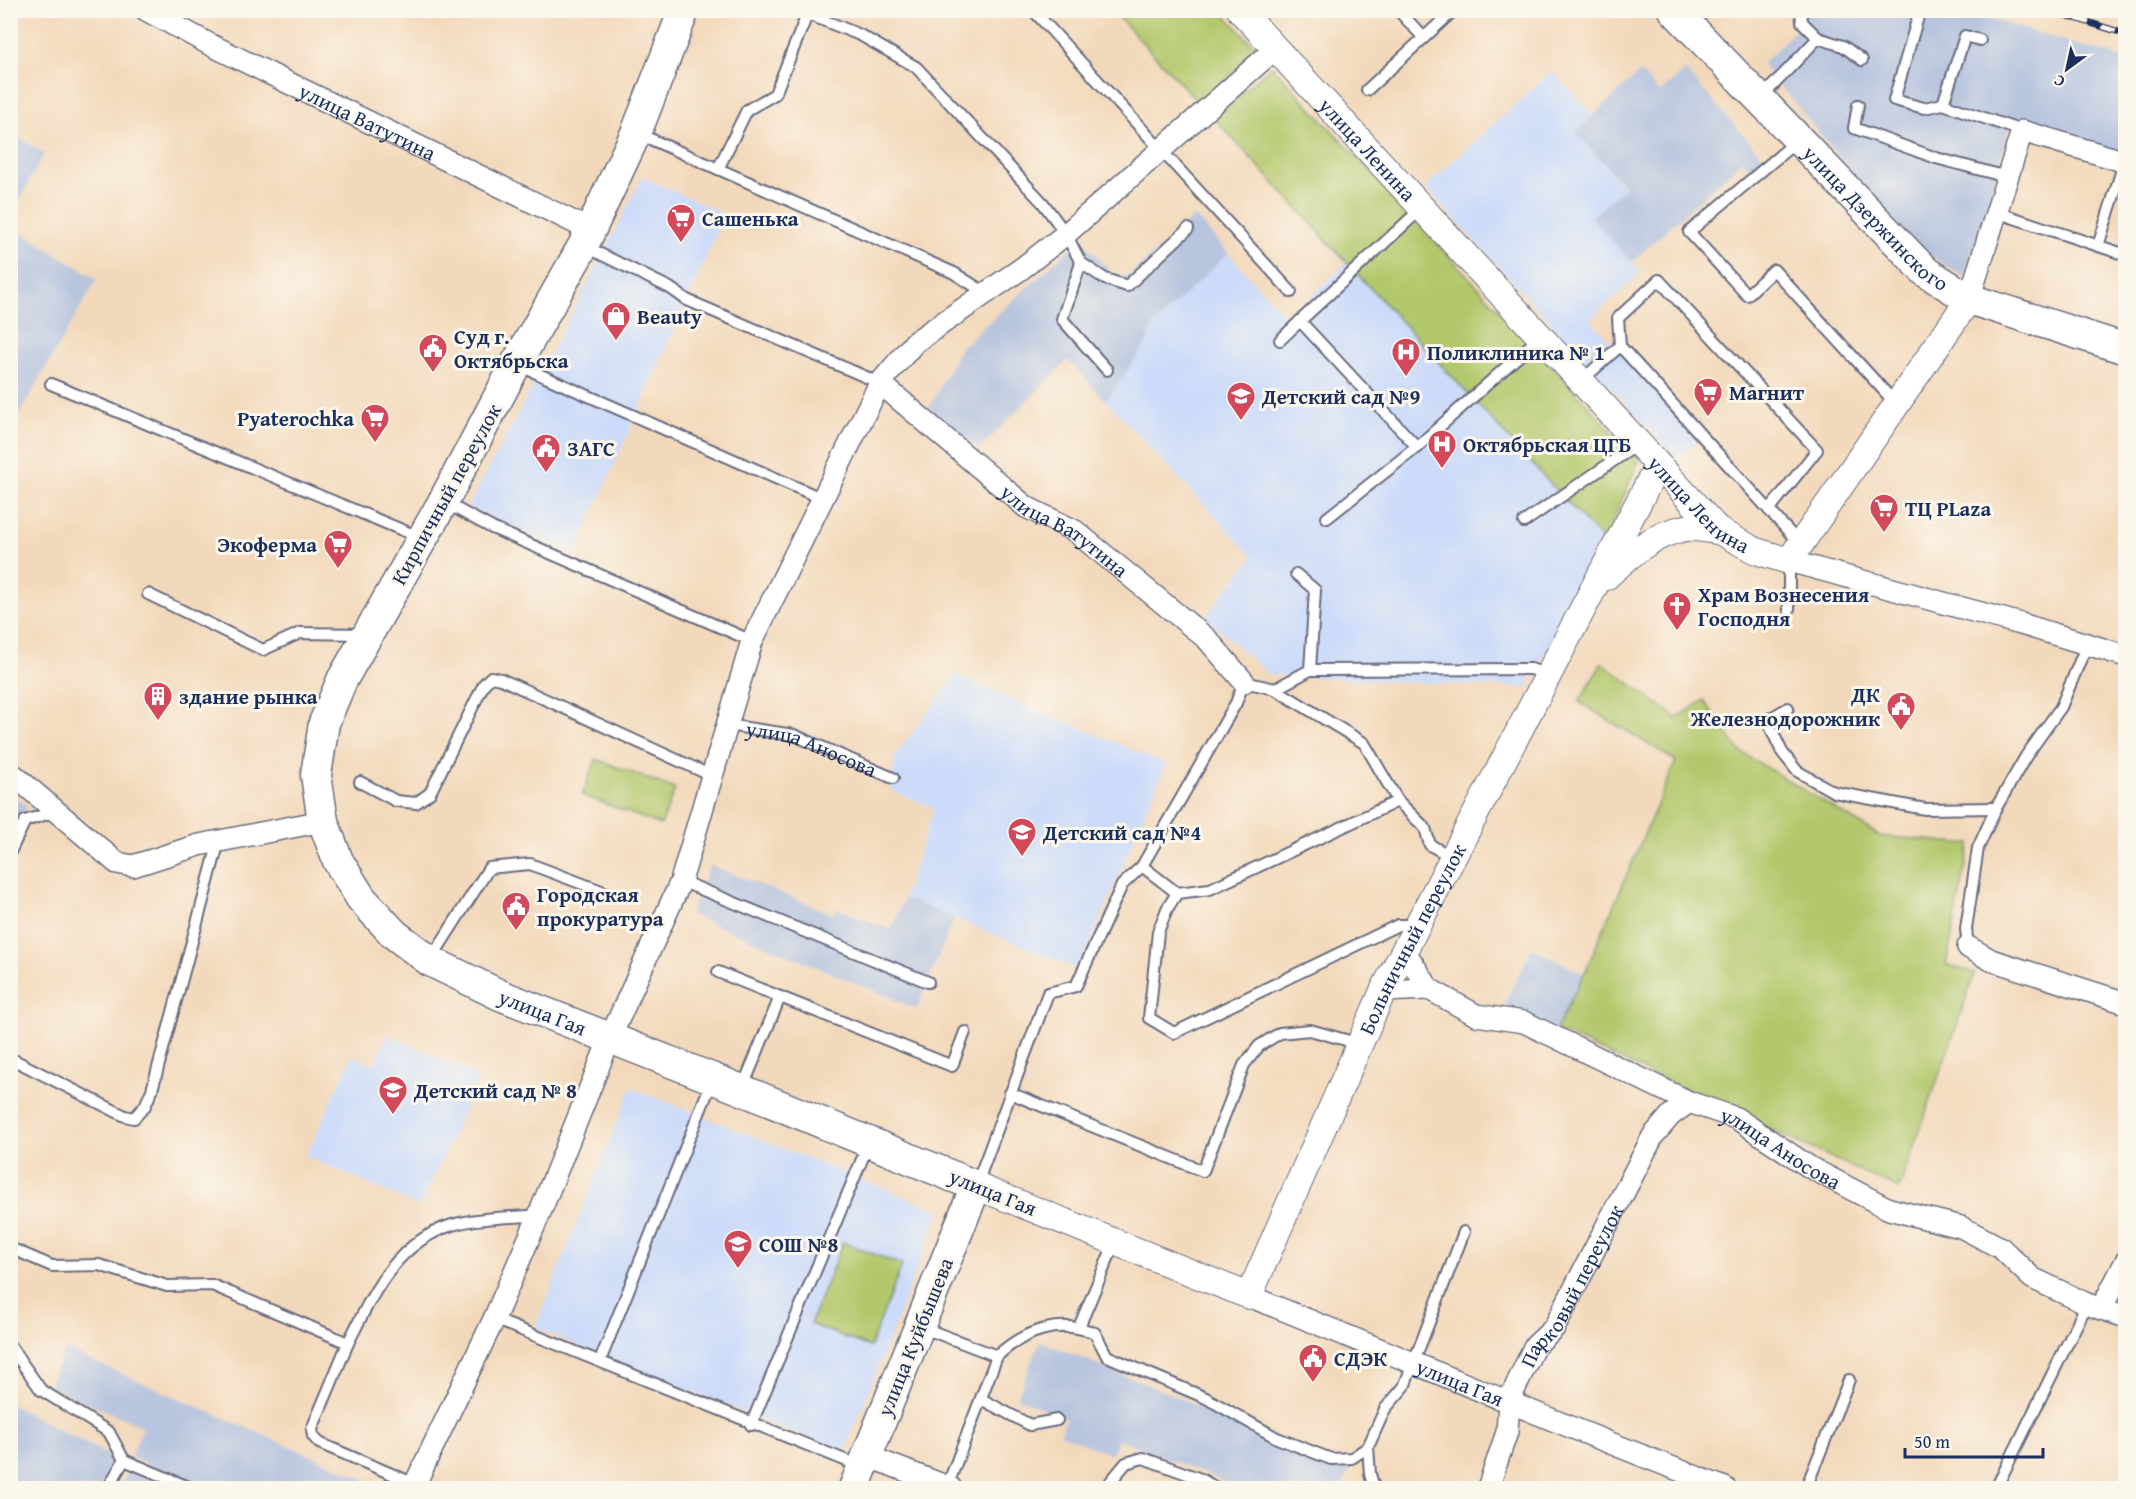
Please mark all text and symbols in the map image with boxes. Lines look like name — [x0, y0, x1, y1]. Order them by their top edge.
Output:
north arrow — [2037, 39, 2097, 99]
text: С — [2049, 69, 2069, 94]
street label: улица Ватутина — [293, 74, 441, 168]
street label: улица Ленина — [1311, 90, 1424, 208]
street label: улица Дзержинского — [1795, 137, 1955, 298]
supermarket icon: Сашенька — [665, 202, 697, 244]
place label: Сашенька — [702, 203, 799, 234]
shop icon: Beauty — [600, 300, 632, 342]
place label: Beauty — [637, 301, 702, 332]
place label: Суд г. Октябрьска — [454, 321, 569, 376]
public building icon: Суд г. Октябрьска — [417, 332, 449, 374]
hospital icon: Поликлиника № 1 — [1390, 336, 1422, 378]
place label: Поликлиника № 1 — [1427, 337, 1605, 368]
supermarket icon: Магнит — [1692, 376, 1724, 418]
place label: Магнит — [1729, 377, 1805, 408]
school or university icon: Детский сад №9 — [1225, 380, 1257, 422]
place label: Детский сад №9 — [1261, 381, 1420, 412]
street label: Кирпичный переулок — [383, 398, 509, 590]
supermarket icon: Pyaterochka — [359, 402, 391, 444]
place label: Pyaterochka — [237, 403, 354, 434]
hospital icon: Октябрьская ЦГБ — [1426, 428, 1458, 470]
place label: Октябрьская ЦГБ — [1463, 429, 1632, 460]
public building icon: ЗАГС — [530, 432, 562, 474]
place label: ЗАГС — [567, 433, 615, 464]
street label: улица Ленина — [1640, 447, 1755, 560]
street label: улица Ватутина — [993, 476, 1135, 584]
supermarket icon: ТЦ PLaza — [1868, 492, 1900, 534]
place label: ТЦ PLaza — [1905, 493, 1991, 524]
supermarket icon: Экоферма — [322, 528, 354, 570]
place label: Экоферма — [217, 529, 317, 560]
place label: Храм Вознесения Господня — [1698, 579, 1869, 634]
church icon: Храм Вознесения Господня — [1661, 590, 1693, 632]
place label: ДК Железнодорожник — [1690, 679, 1881, 734]
building icon: здание рынка — [142, 680, 174, 722]
place label: здание рынка — [179, 681, 318, 712]
public building icon: ДК Железнодорожник — [1885, 690, 1917, 732]
street label: улица Аносова — [743, 712, 882, 785]
school or university icon: Детский сад №4 — [1006, 816, 1038, 858]
place label: Детский сад №4 — [1042, 817, 1201, 848]
street label: Больничный переулок — [1350, 838, 1473, 1039]
place label: Городская прокуратура — [537, 879, 664, 934]
public building icon: Городская прокуратура — [500, 890, 532, 932]
street label: улица Гая — [493, 980, 592, 1043]
school or university icon: Детский сад № 8 — [377, 1074, 409, 1116]
place label: Детский сад № 8 — [413, 1075, 577, 1106]
street label: улица Аносова — [1716, 1098, 1846, 1197]
street label: улица Гая — [944, 1160, 1042, 1224]
street label: Парковый переулок — [1511, 1199, 1631, 1372]
school or university icon: СОШ №8 — [722, 1228, 754, 1270]
place label: СОШ №8 — [759, 1229, 839, 1260]
street label: улица Куйбышева — [869, 1253, 961, 1422]
public building icon: СДЭК — [1297, 1342, 1329, 1384]
place label: СДЭК — [1334, 1343, 1387, 1374]
street label: улица Гая — [1411, 1350, 1509, 1414]
scale bar — [1905, 1421, 2043, 1459]
text: 50 m — [1914, 1428, 1950, 1455]

